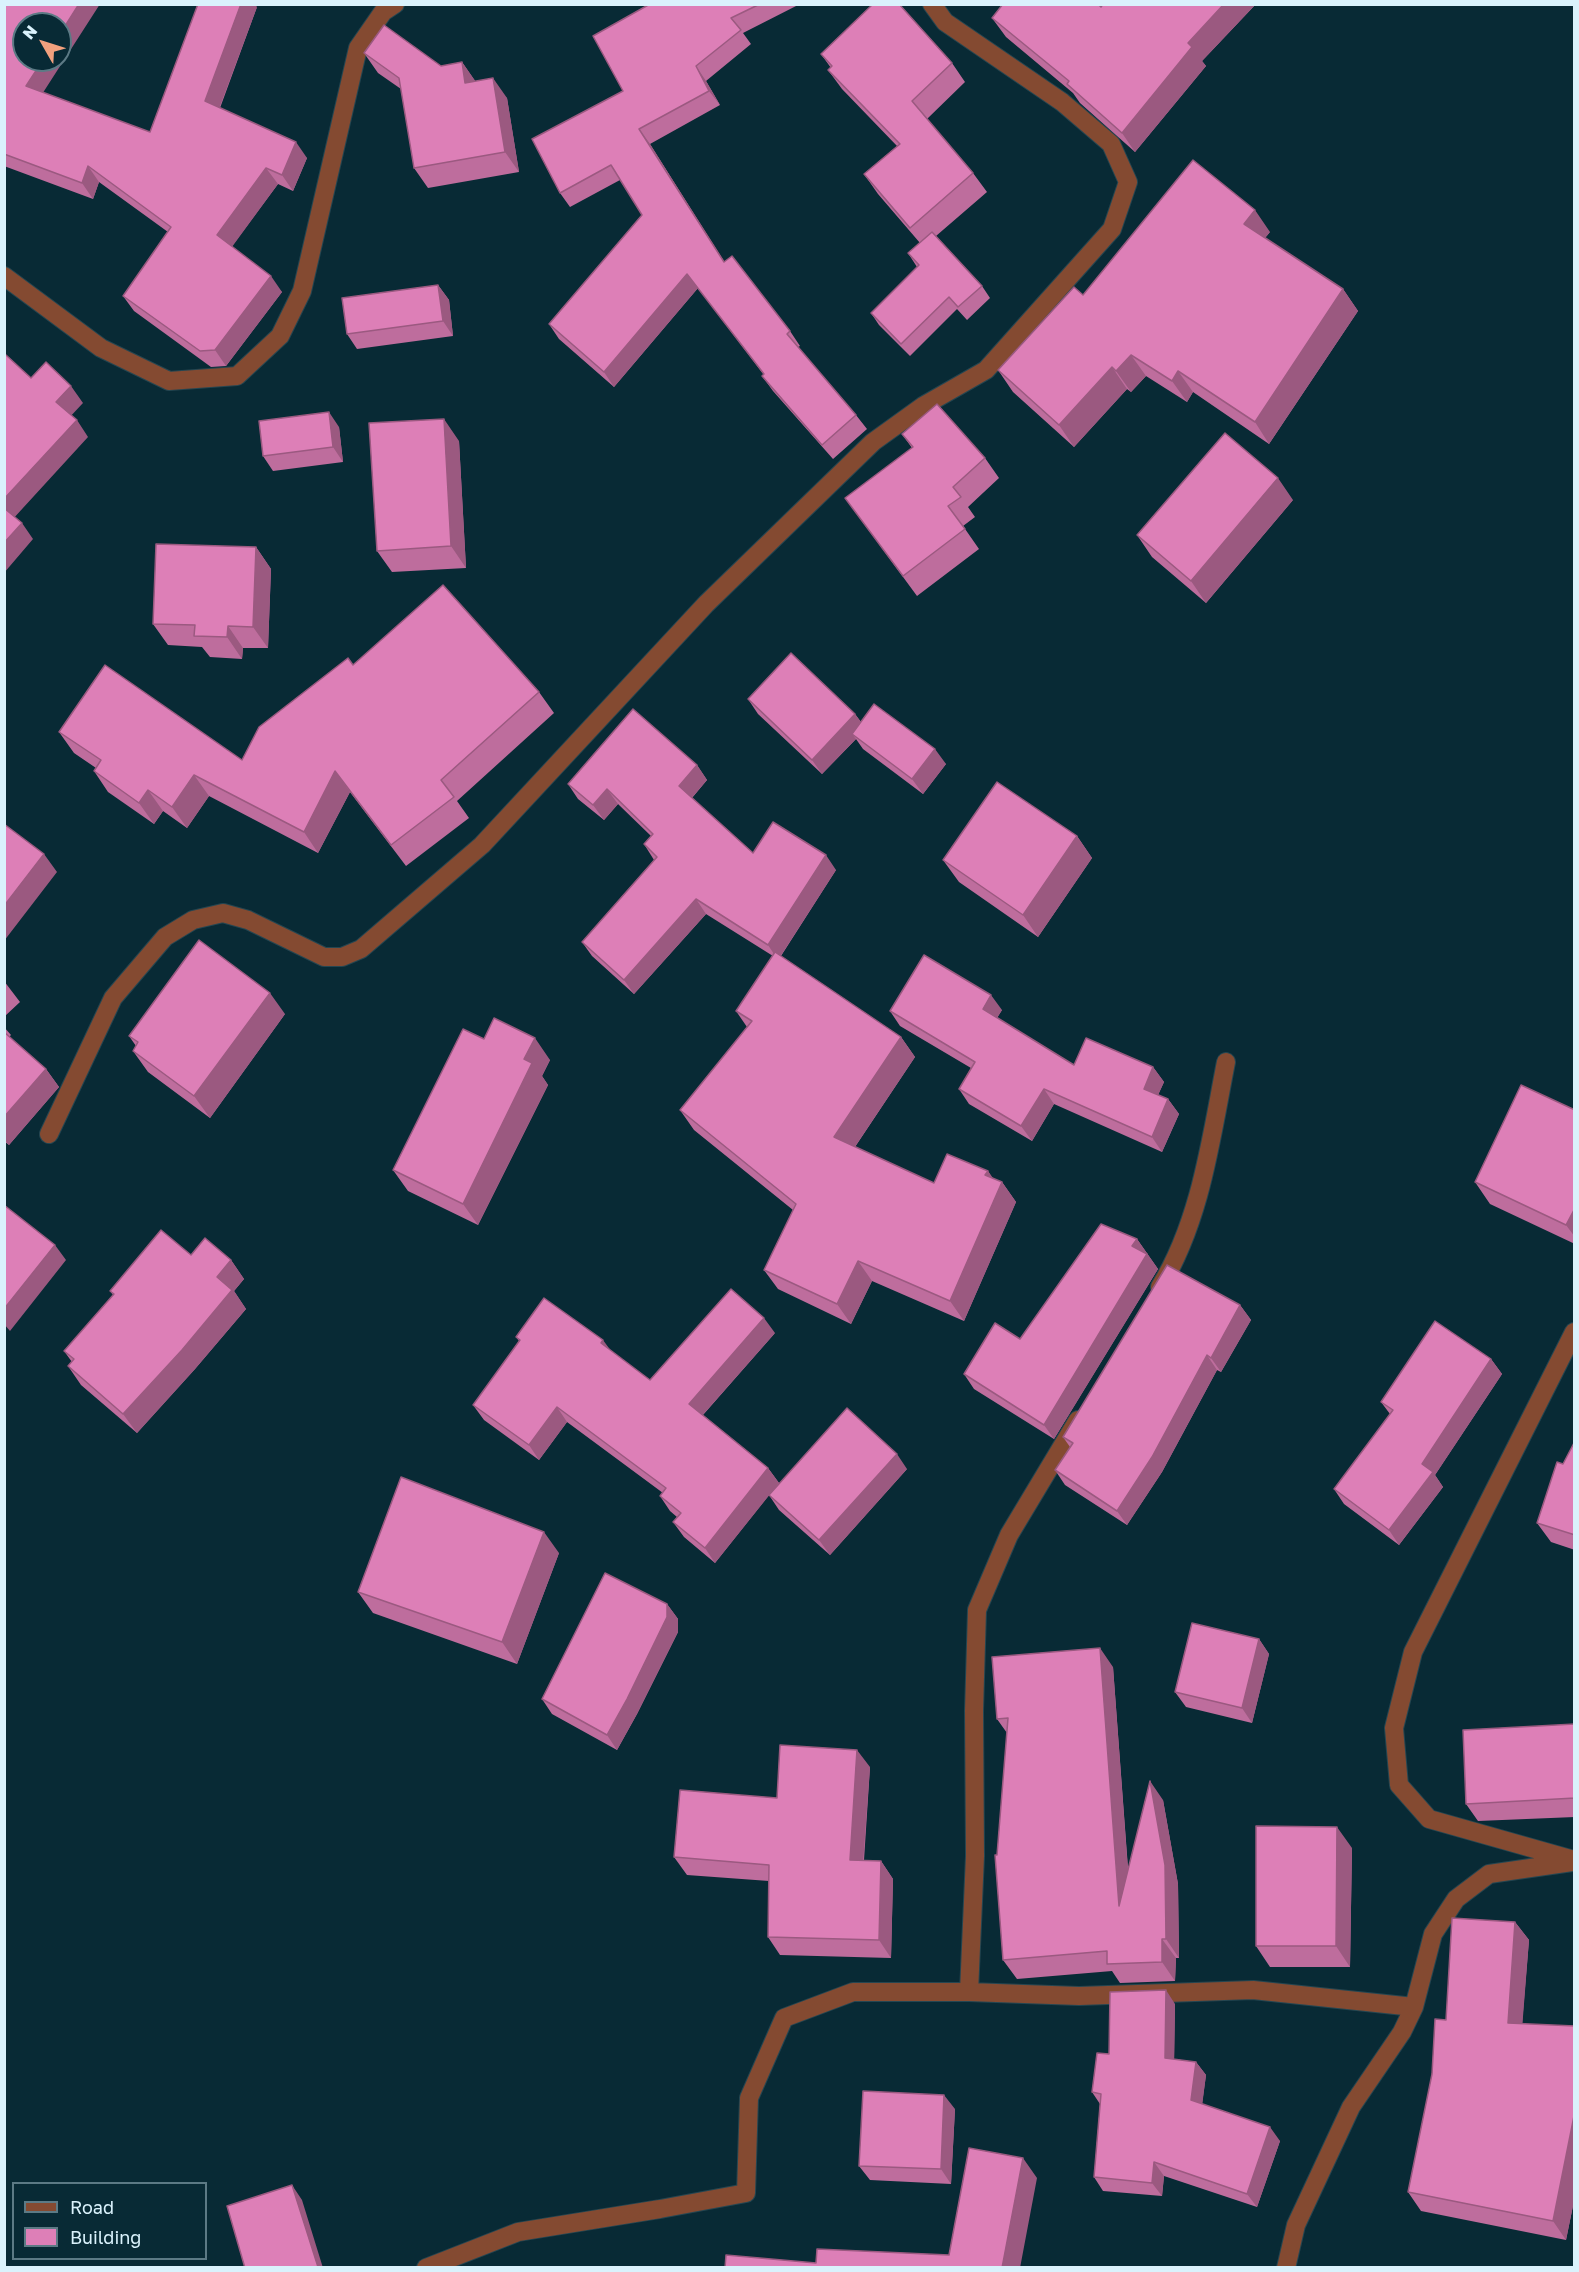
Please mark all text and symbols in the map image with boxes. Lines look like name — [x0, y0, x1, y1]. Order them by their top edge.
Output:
north arrow — [12, 12, 72, 72]
text: N — [18, 21, 41, 43]
legend — [12, 2182, 207, 2260]
text: Road — [70, 2196, 114, 2218]
text: Building — [70, 2226, 141, 2248]

